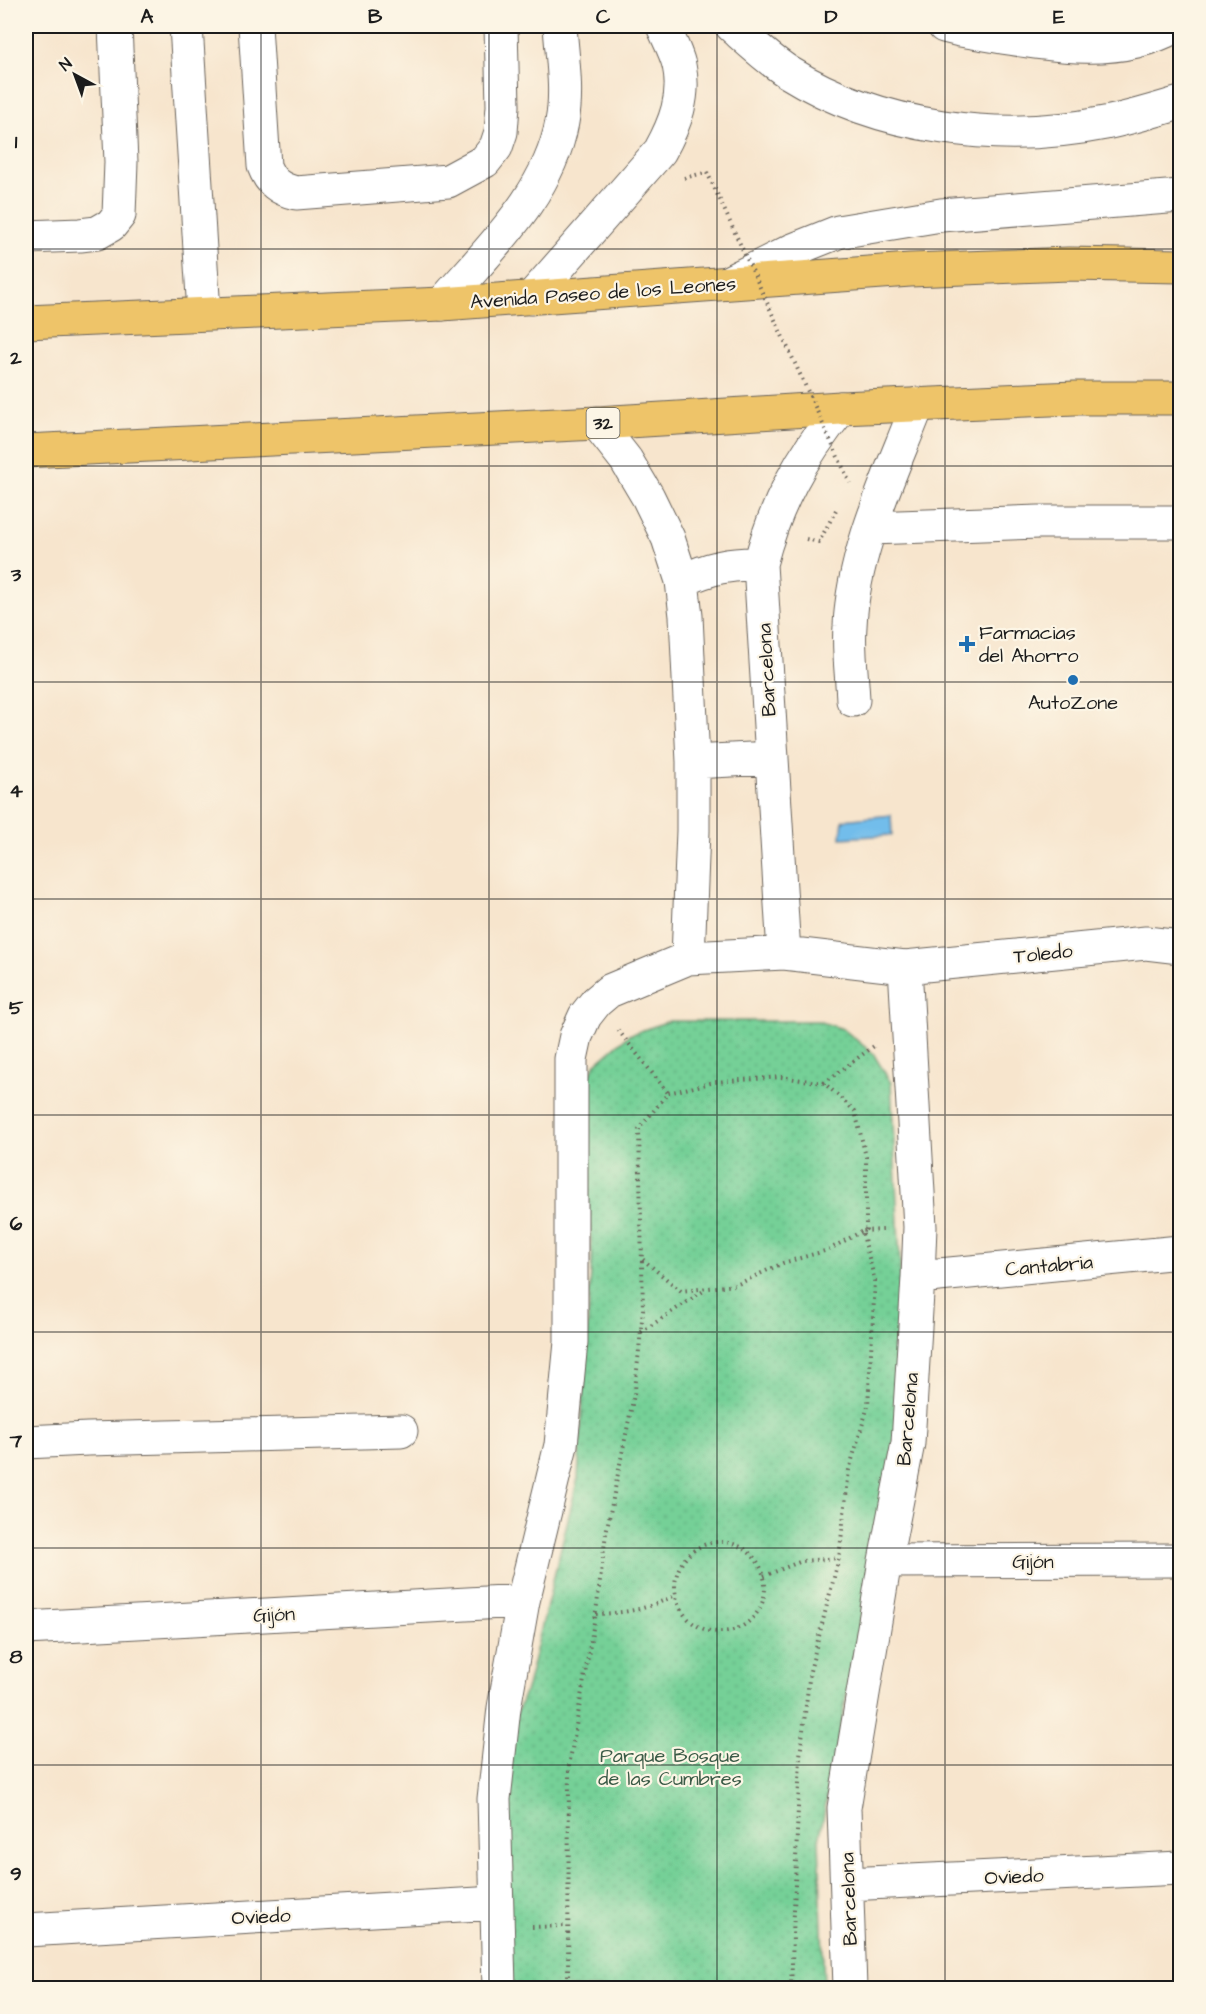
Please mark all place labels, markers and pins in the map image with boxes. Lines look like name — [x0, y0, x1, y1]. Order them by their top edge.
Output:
place label: Farmacias del Ahorro — [979, 619, 1079, 670]
marker: Farmacias del Ahorro — [960, 637, 974, 651]
marker: AutoZone — [1066, 673, 1080, 687]
place label: AutoZone — [1028, 689, 1118, 717]

